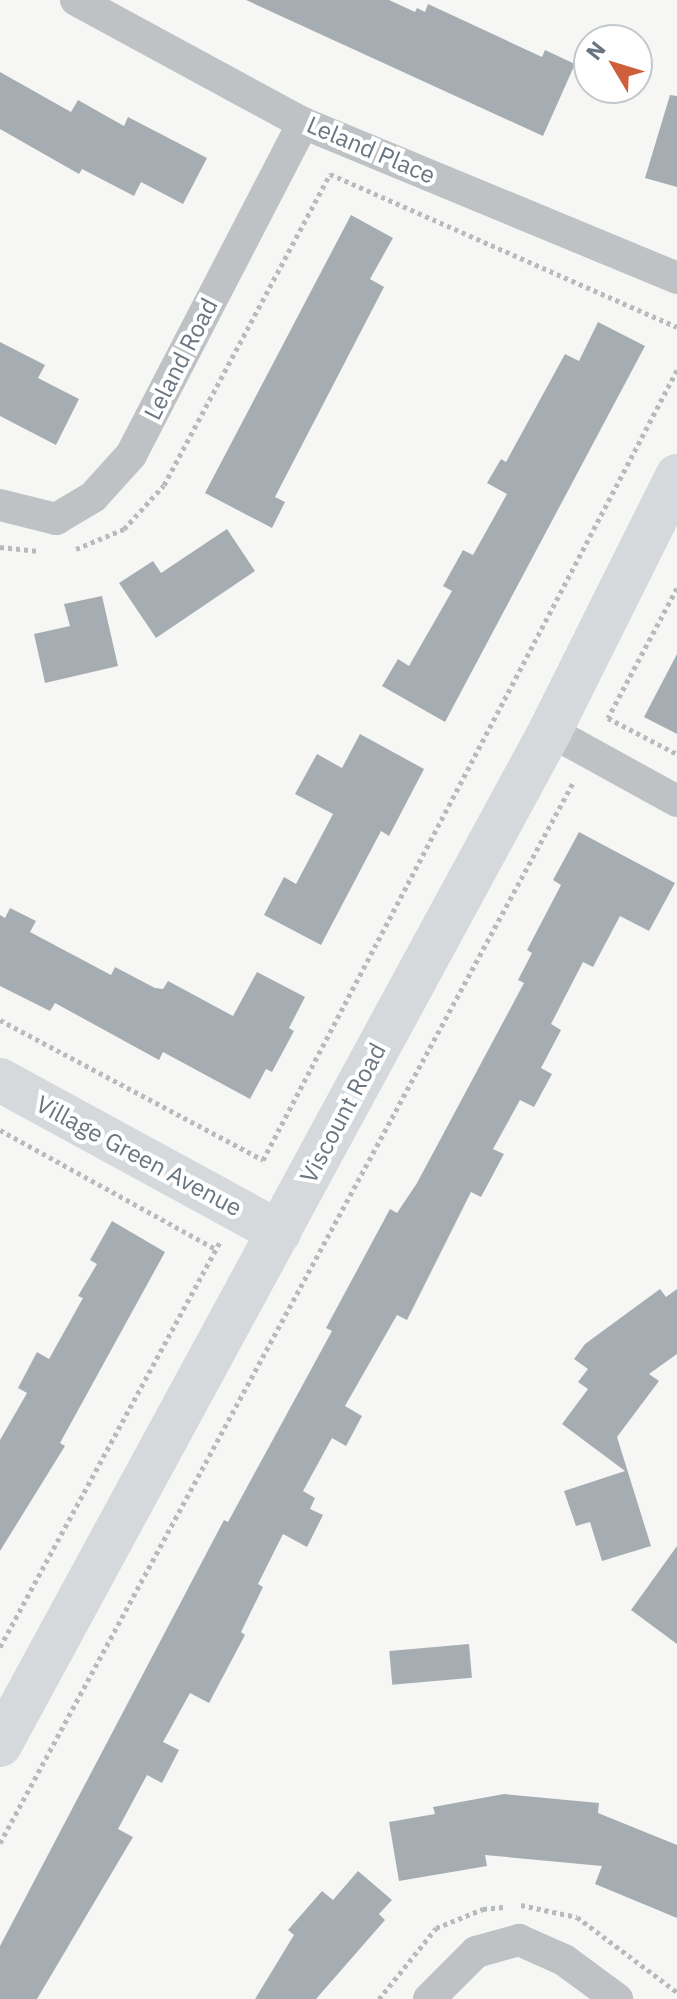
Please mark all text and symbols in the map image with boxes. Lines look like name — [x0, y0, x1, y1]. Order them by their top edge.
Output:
north arrow — [573, 24, 653, 104]
text: N — [579, 35, 612, 65]
street label: Leland Place — [303, 110, 439, 190]
street label: Leland Road — [138, 293, 224, 425]
street label: Viscount Road — [294, 1038, 392, 1188]
street label: Village Green Avenue — [31, 1090, 247, 1222]

